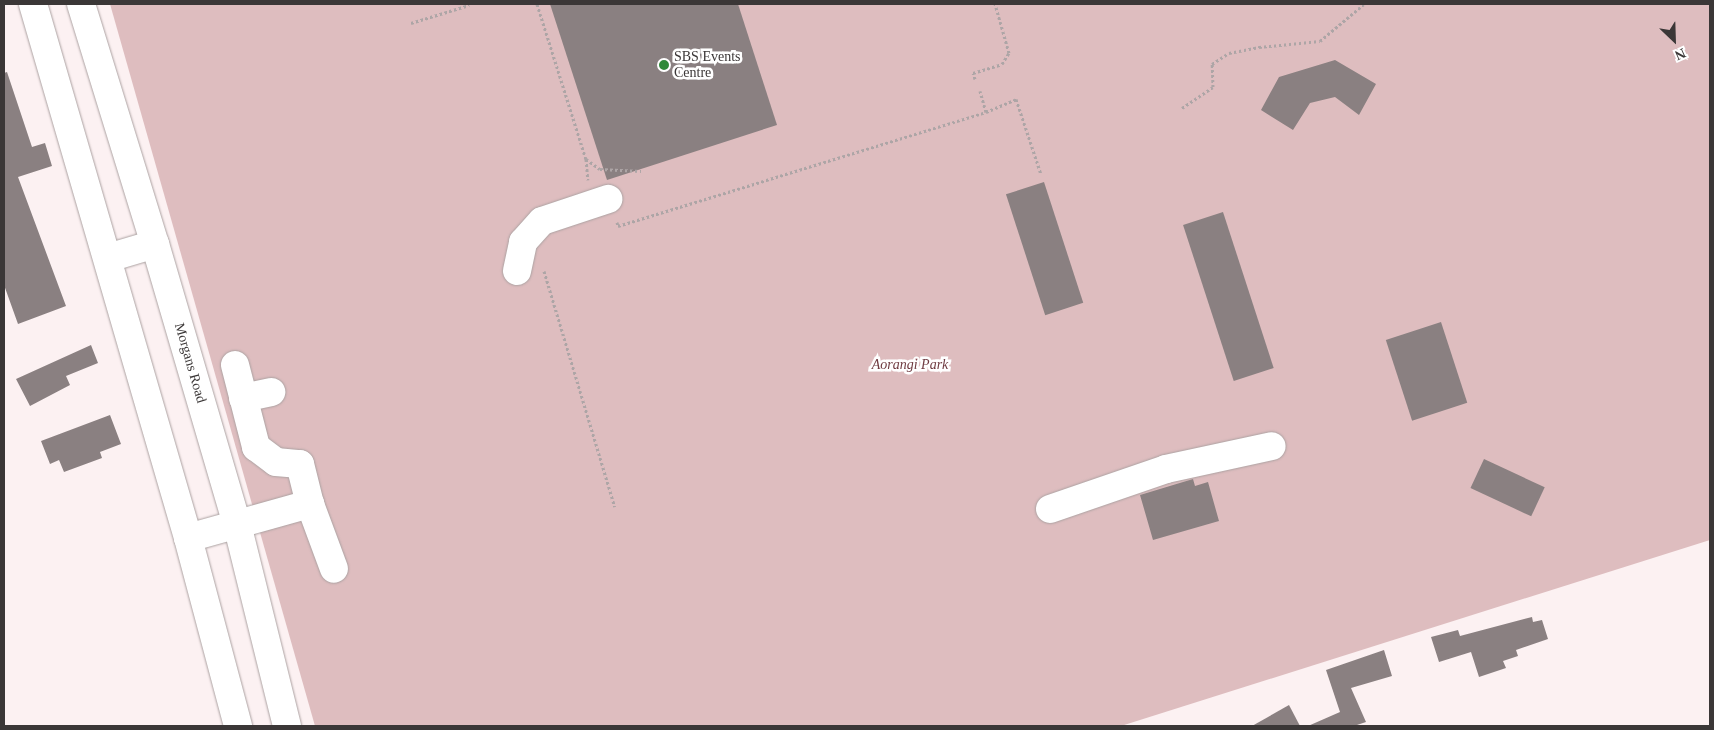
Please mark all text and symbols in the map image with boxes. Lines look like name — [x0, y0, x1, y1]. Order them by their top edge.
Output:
north arrow — [1649, 15, 1699, 65]
text: N — [1673, 45, 1688, 63]
place label: SBS Events Centre — [674, 49, 741, 82]
marker: SBS Events Centre — [658, 59, 670, 71]
street label: Morgans Road — [171, 321, 209, 405]
park label: Aorangi Park — [872, 357, 948, 373]

